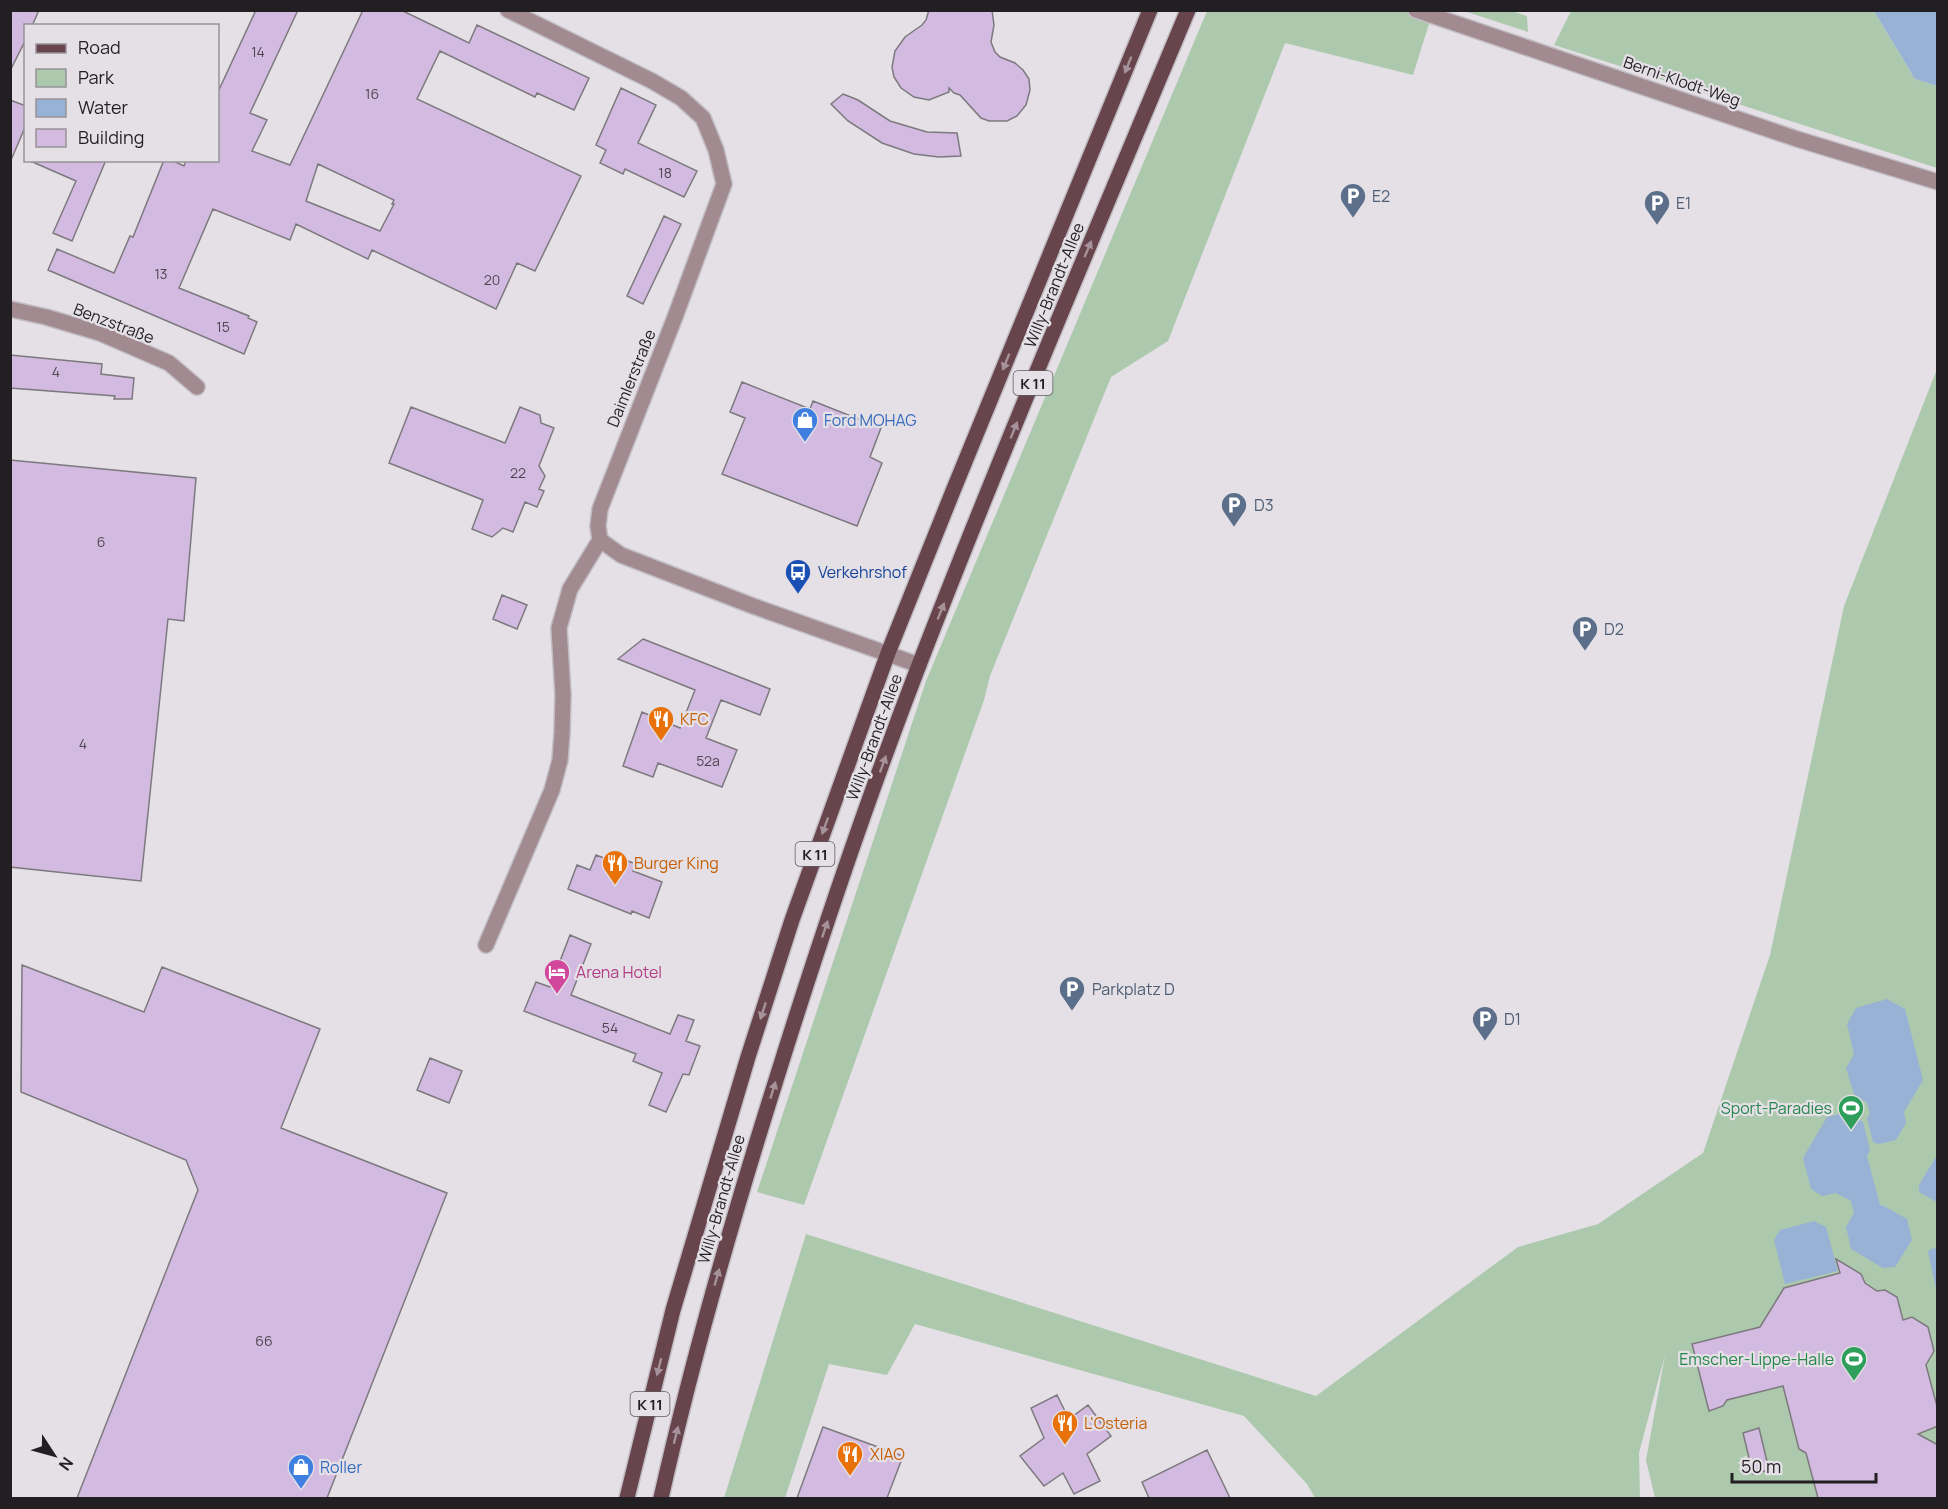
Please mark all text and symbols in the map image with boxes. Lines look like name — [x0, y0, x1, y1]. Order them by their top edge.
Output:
legend — [24, 24, 219, 162]
text: Road — [78, 35, 121, 59]
house number: 14 — [251, 42, 265, 61]
street label: Berni-Klodt-Weg — [1621, 51, 1743, 111]
one-way arrow — [1123, 56, 1133, 74]
text: Park — [78, 65, 115, 89]
house number: 16 — [365, 84, 379, 103]
text: Water — [78, 95, 128, 119]
text: Building — [78, 125, 144, 149]
house number: 18 — [658, 163, 672, 182]
parking icon: E2 — [1338, 181, 1368, 219]
place label: E2 — [1372, 185, 1390, 207]
parking icon: E1 — [1642, 188, 1672, 226]
place label: E1 — [1676, 192, 1691, 214]
street label: Willy-Brandt-Allee — [1019, 219, 1089, 351]
one-way arrow — [1084, 240, 1093, 258]
house number: 13 — [154, 264, 168, 283]
house number: 20 — [484, 270, 500, 289]
street label: Benzstraße — [70, 298, 158, 348]
house number: 15 — [216, 317, 230, 336]
street label: Daimlerstraße — [601, 326, 661, 430]
one-way arrow — [1001, 353, 1011, 371]
house number: 4 — [52, 362, 60, 381]
road number: K 11 — [1014, 371, 1052, 395]
shop icon: Ford MOHAG — [790, 405, 820, 443]
place label: Ford MOHAG — [824, 409, 917, 431]
one-way arrow — [1009, 420, 1019, 438]
house number: 22 — [510, 463, 526, 482]
parking icon: D3 — [1219, 490, 1249, 528]
place label: D3 — [1254, 494, 1274, 516]
house number: 6 — [97, 532, 105, 551]
bus stop icon: Verkehrshof — [783, 557, 813, 595]
place label: Verkehrshof — [818, 561, 907, 583]
one-way arrow — [936, 601, 946, 619]
parking icon: D2 — [1570, 614, 1600, 652]
place label: D2 — [1604, 618, 1624, 640]
street label: Willy-Brandt-Allee — [841, 671, 907, 803]
restaurant icon: KFC — [646, 704, 676, 742]
place label: KFC — [680, 708, 709, 730]
house number: 4 — [79, 734, 87, 753]
house number: 52a — [696, 751, 720, 770]
one-way arrow — [878, 754, 888, 772]
one-way arrow — [820, 817, 830, 835]
road number: K 11 — [796, 842, 834, 866]
restaurant icon: Burger King — [600, 848, 630, 886]
place label: Burger King — [634, 852, 719, 874]
one-way arrow — [820, 920, 830, 938]
hotel icon: Arena Hotel — [542, 957, 572, 995]
place label: Arena Hotel — [576, 961, 662, 983]
parking icon: Parkplatz D — [1057, 974, 1087, 1012]
place label: Parkplatz D — [1092, 978, 1175, 1000]
one-way arrow — [758, 1002, 767, 1020]
parking icon: D1 — [1470, 1004, 1500, 1042]
place label: D1 — [1504, 1008, 1521, 1030]
house number: 54 — [602, 1018, 618, 1037]
one-way arrow — [769, 1081, 778, 1099]
sports icon: Sport-Paradies — [1836, 1093, 1866, 1131]
place label: Sport-Paradies — [1721, 1097, 1832, 1119]
street label: Willy-Brandt-Allee — [692, 1132, 750, 1266]
one-way arrow — [713, 1268, 722, 1286]
house number: 66 — [255, 1331, 273, 1350]
sports icon: Emscher-Lippe-Halle — [1839, 1344, 1869, 1382]
place label: Emscher-Lippe-Halle — [1679, 1348, 1834, 1370]
one-way arrow — [654, 1357, 664, 1376]
road number: K 11 — [630, 1392, 670, 1416]
restaurant icon: L'Osteria — [1050, 1408, 1080, 1446]
place label: L'Osteria — [1084, 1412, 1147, 1434]
north arrow — [24, 1425, 84, 1485]
one-way arrow — [672, 1425, 682, 1444]
restaurant icon: XIAO — [835, 1439, 865, 1477]
place label: XIAO — [870, 1443, 905, 1465]
scale bar — [1732, 1446, 1876, 1484]
shop icon: Roller — [286, 1452, 316, 1490]
text: N — [54, 1453, 78, 1475]
text: 50 m — [1741, 1454, 1781, 1478]
place label: Roller — [320, 1456, 362, 1478]

